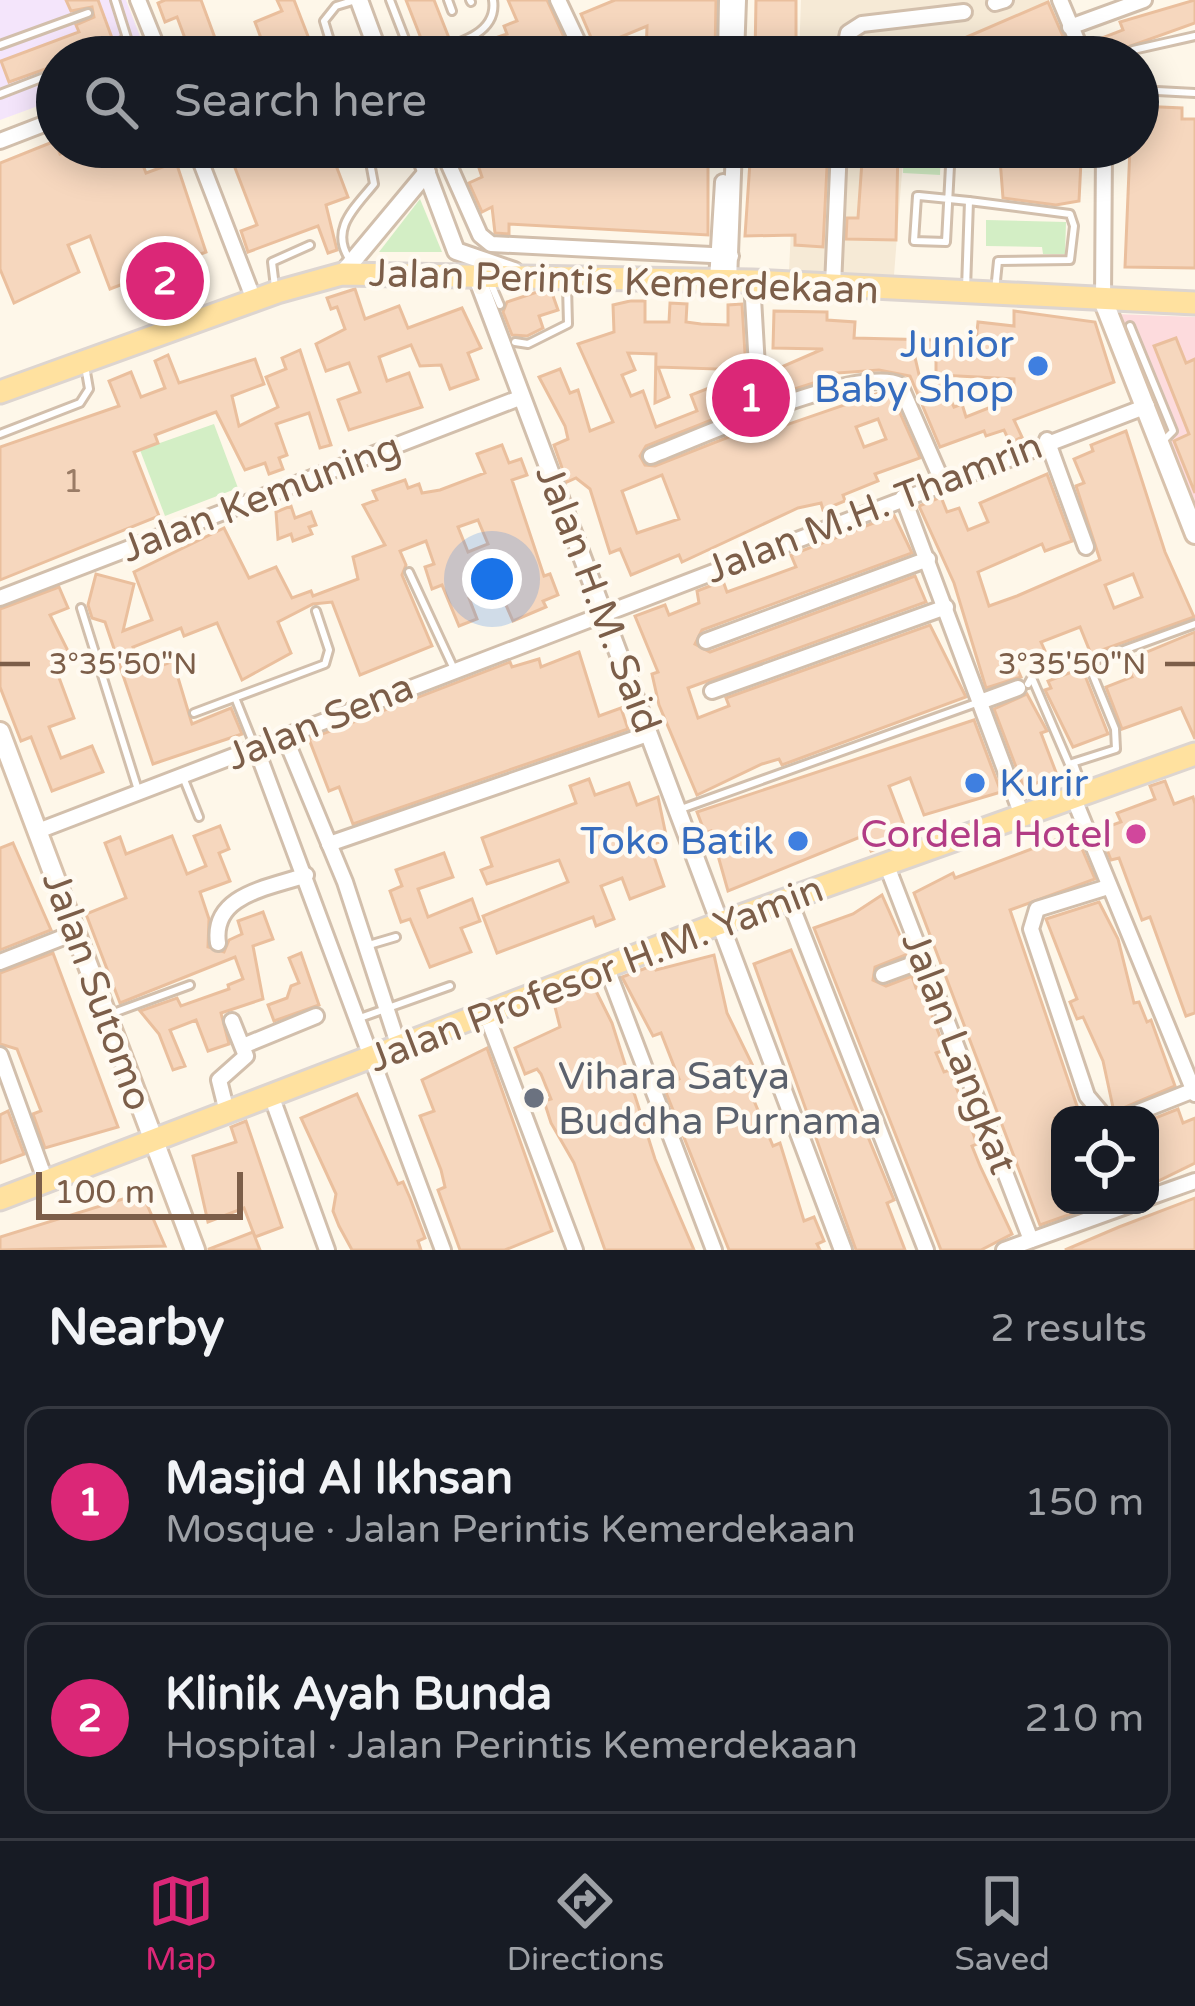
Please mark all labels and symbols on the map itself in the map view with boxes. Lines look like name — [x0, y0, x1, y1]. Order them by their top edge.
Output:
pin: 2 — [126, 236, 204, 326]
street label: Jalan Perintis Kemerdekaan — [368, 250, 880, 314]
place label: Junior Baby Shop — [814, 321, 1014, 413]
pin: 1 — [712, 353, 790, 443]
marker: Junior Baby Shop — [1025, 353, 1051, 379]
street label: Jalan M.H. Thamrin — [699, 422, 1049, 594]
street label: Jalan Kemuning — [115, 423, 407, 573]
street label: Jalan H.M. Said — [525, 458, 671, 740]
house number: 1 — [63, 462, 83, 501]
your location — [462, 549, 522, 609]
text: 3°35'50"N — [49, 646, 197, 683]
text: 3°35'50"N — [998, 646, 1146, 683]
street label: Jalan Sena — [220, 663, 420, 781]
place label: Kurir — [999, 760, 1089, 807]
marker: Kurir — [962, 770, 988, 796]
place label: Cordela Hotel — [860, 811, 1112, 858]
place label: Toko Batik — [580, 818, 774, 865]
marker: Cordela Hotel — [1123, 821, 1149, 847]
marker: Toko Batik — [785, 828, 811, 854]
street label: Jalan Sutomo — [32, 865, 162, 1117]
street label: Jalan Profesor H.M. Yamin — [362, 865, 830, 1083]
street label: Jalan Langkat — [891, 925, 1027, 1181]
place label: Vihara Satya Buddha Purnama — [558, 1053, 882, 1145]
marker: Vihara Satya Buddha Purnama — [521, 1085, 547, 1111]
scale bar — [36, 1166, 243, 1219]

